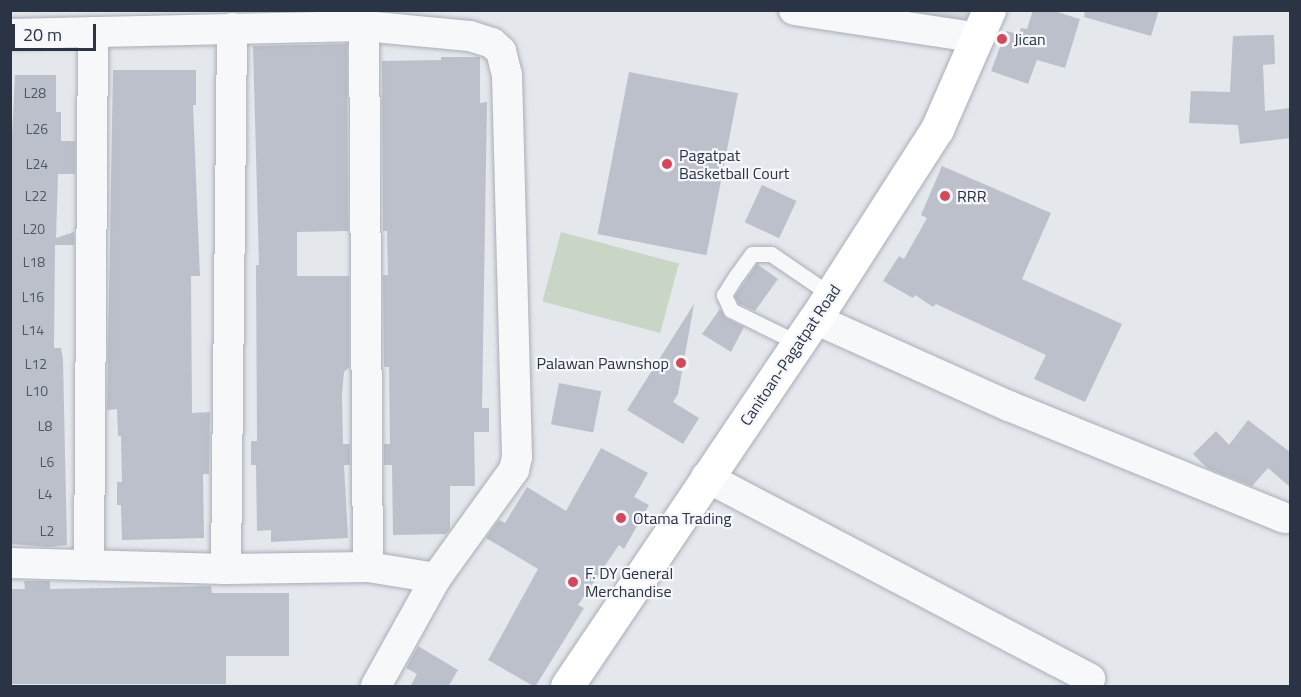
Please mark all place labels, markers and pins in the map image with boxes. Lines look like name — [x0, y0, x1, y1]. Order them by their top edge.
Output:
place label: Jican — [1014, 29, 1046, 49]
marker: Jican — [995, 32, 1009, 46]
place label: Pagatpat Basketball Court — [679, 145, 789, 183]
marker: Pagatpat Basketball Court — [660, 157, 674, 171]
place label: RRR — [957, 186, 987, 206]
marker: RRR — [938, 189, 952, 203]
place label: Palawan Pawnshop — [537, 353, 669, 373]
marker: Palawan Pawnshop — [674, 356, 688, 370]
place label: Otama Trading — [633, 508, 731, 528]
marker: Otama Trading — [614, 511, 628, 525]
place label: F. DY General Merchandise — [585, 563, 673, 601]
marker: F. DY General Merchandise — [566, 575, 580, 589]

